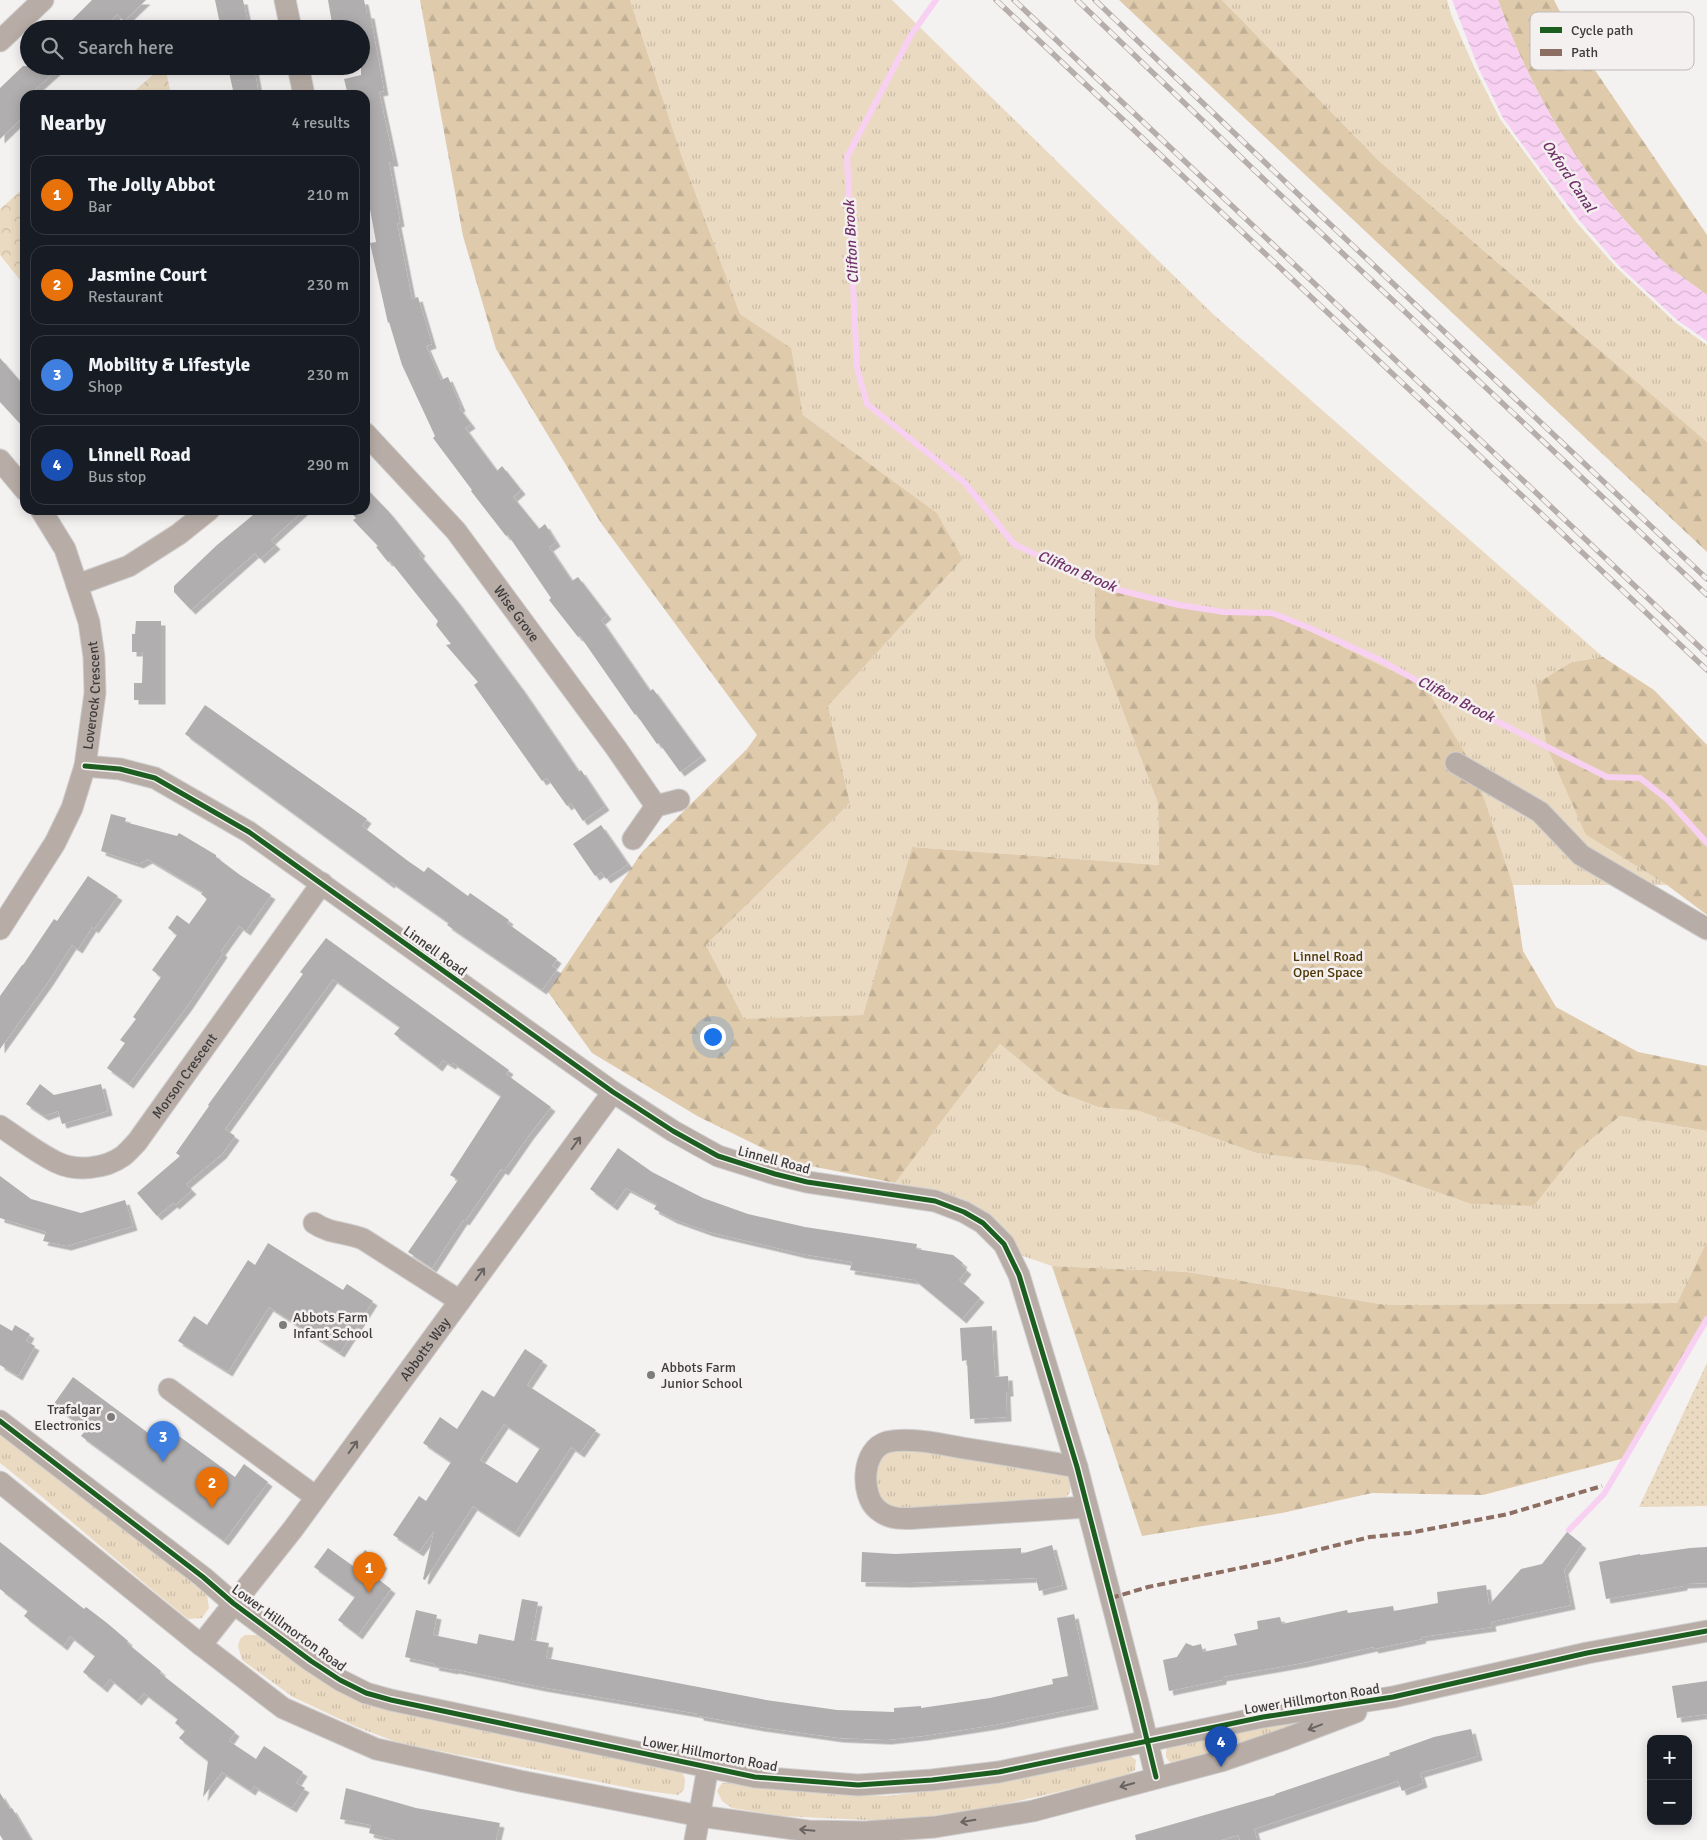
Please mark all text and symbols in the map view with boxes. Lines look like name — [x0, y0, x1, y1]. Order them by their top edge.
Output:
legend — [1530, 12, 1694, 70]
search box — [20, 20, 370, 75]
text: Cycle path — [1571, 22, 1633, 39]
icon: search — [38, 34, 66, 62]
text: Search here — [78, 36, 174, 60]
text: Path — [1571, 44, 1598, 61]
text: Nearby — [40, 110, 106, 136]
text: 4 results — [291, 113, 350, 133]
water label: Oxford Canal — [1538, 137, 1600, 217]
text: The Jolly Abbot — [88, 173, 215, 197]
text: 1 — [53, 185, 61, 205]
text: 210 m — [307, 185, 349, 205]
text: Bar — [88, 197, 112, 217]
water label: Clifton Brook — [840, 198, 862, 284]
text: Jasmine Court — [88, 263, 207, 287]
text: 2 — [53, 275, 61, 295]
text: 230 m — [307, 275, 349, 295]
text: Restaurant — [88, 287, 163, 307]
text: Mobility & Lifestyle — [88, 353, 250, 377]
text: 3 — [53, 365, 61, 385]
text: 230 m — [307, 365, 349, 385]
text: Shop — [88, 377, 122, 397]
text: Linnell Road — [88, 443, 191, 467]
text: 4 — [53, 455, 61, 475]
text: 290 m — [307, 455, 349, 475]
text: Bus stop — [88, 467, 146, 487]
water label: Clifton Brook — [1035, 546, 1120, 596]
street label: Wise Grove — [490, 582, 543, 645]
street label: Loverock Crescent — [79, 640, 104, 751]
water label: Clifton Brook — [1415, 672, 1499, 727]
street label: Linnell Road — [400, 922, 470, 980]
park label: Linnel Road Open Space — [1293, 948, 1363, 981]
your location — [700, 1024, 726, 1050]
street label: Morson Crescent — [148, 1030, 220, 1122]
one-way arrow — [571, 1136, 581, 1150]
street label: Linnell Road — [736, 1142, 812, 1178]
one-way arrow — [475, 1267, 485, 1281]
place label: Abbots Farm Infant School — [293, 1309, 373, 1342]
street label: Abbotts Way — [396, 1314, 454, 1384]
marker: Abbots Farm Infant School — [277, 1319, 289, 1331]
place label: Abbots Farm Junior School — [661, 1359, 743, 1392]
marker: Abbots Farm Junior School — [645, 1369, 657, 1381]
place label: Trafalgar Electronics — [34, 1401, 102, 1434]
marker: Trafalgar Electronics — [105, 1411, 117, 1423]
pin: 3 — [147, 1421, 179, 1462]
one-way arrow — [348, 1440, 358, 1454]
pin: 2 — [196, 1467, 228, 1508]
pin: 1 — [353, 1552, 385, 1593]
street label: Lower Hillmorton Road — [229, 1581, 349, 1675]
street label: Lower Hillmorton Road — [1243, 1680, 1381, 1718]
one-way arrow — [1308, 1723, 1323, 1733]
pin: 4 — [1205, 1726, 1237, 1767]
street label: Lower Hillmorton Road — [641, 1733, 779, 1775]
map controls — [1647, 1735, 1692, 1825]
button: + — [1647, 1735, 1692, 1780]
button: − — [1647, 1780, 1692, 1825]
one-way arrow — [1119, 1781, 1135, 1791]
one-way arrow — [961, 1817, 977, 1827]
one-way arrow — [799, 1825, 815, 1835]

